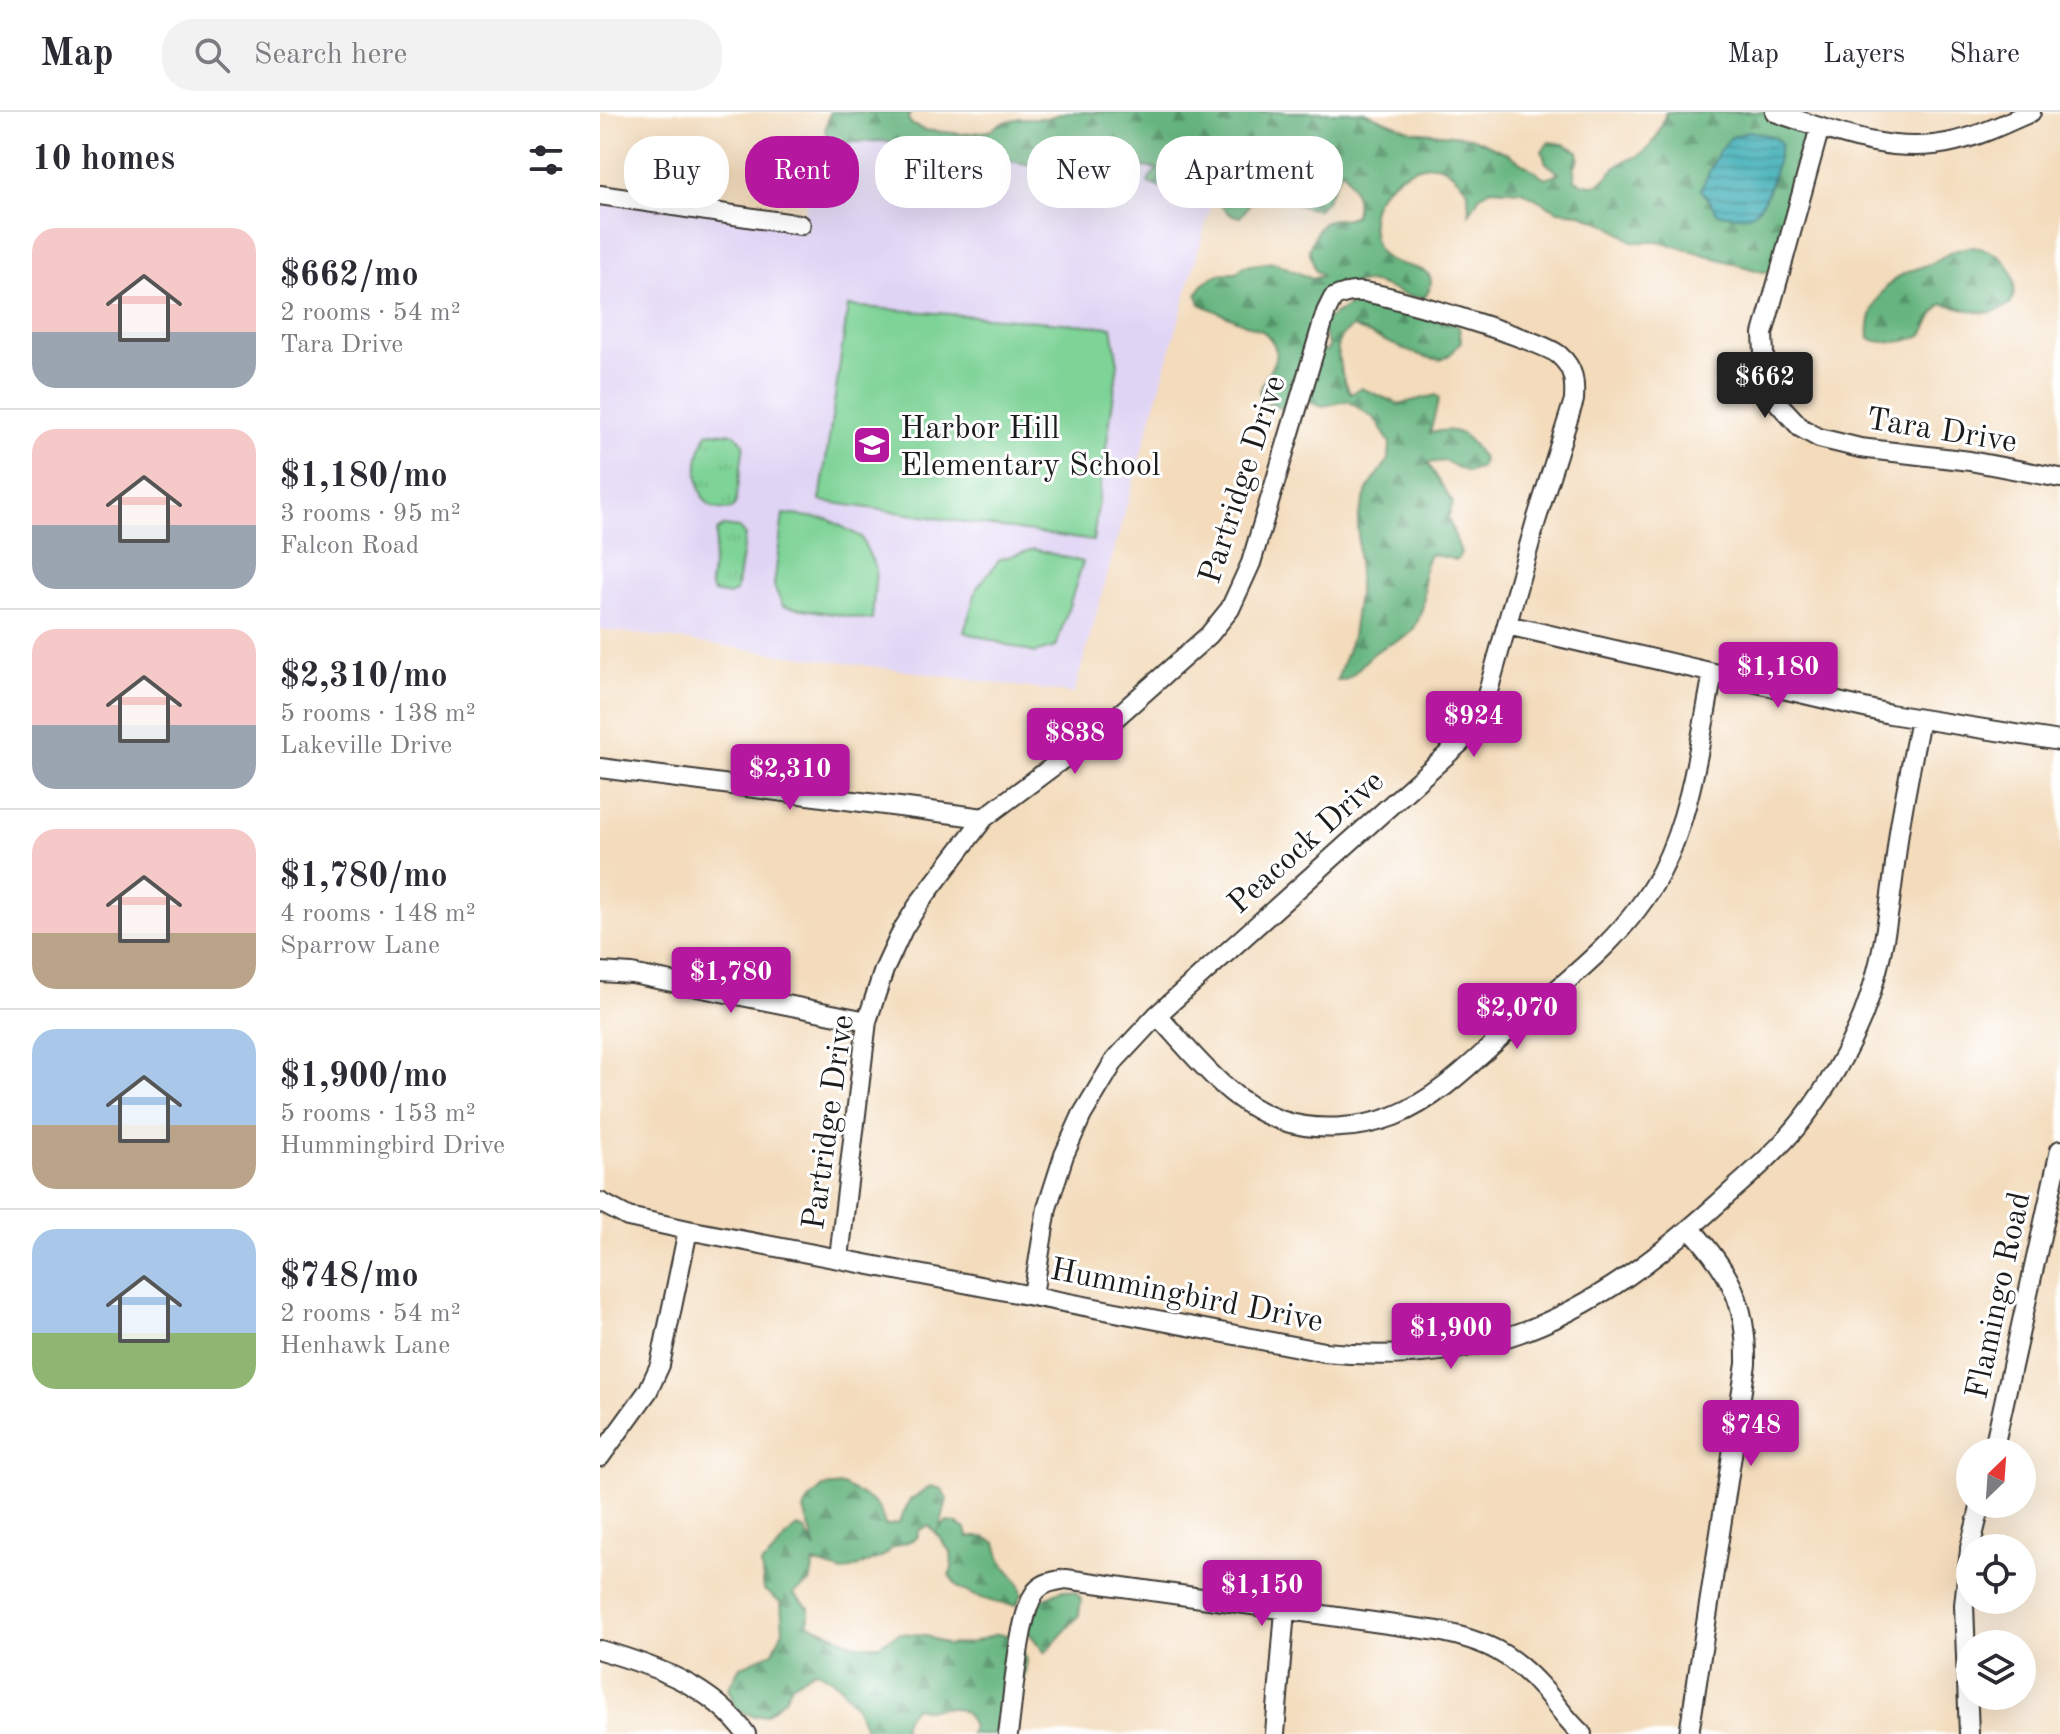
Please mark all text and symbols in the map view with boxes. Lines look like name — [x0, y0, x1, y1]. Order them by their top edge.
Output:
search box — [162, 19, 722, 91]
icon: search — [190, 33, 234, 77]
text: Map — [40, 36, 114, 74]
text: Search here — [254, 40, 407, 70]
text: Map — [1727, 41, 1779, 69]
text: Layers — [1823, 41, 1905, 69]
text: Share — [1949, 41, 2020, 69]
chip: Buy — [624, 136, 729, 208]
chip: Rent — [745, 136, 859, 208]
chip: Filters — [875, 136, 1011, 208]
chip: New — [1027, 136, 1140, 208]
chip: Apartment — [1156, 136, 1343, 208]
icon: filters — [524, 138, 568, 182]
text: 10 homes — [32, 143, 175, 177]
text: $662/mo — [280, 259, 419, 293]
icon: home — [96, 260, 192, 356]
text: 2 rooms · 54 m² — [280, 300, 461, 326]
text: Tara Drive — [280, 332, 403, 358]
pin: $662 — [1718, 352, 1812, 420]
text: $662 — [1735, 365, 1795, 391]
street label: Partridge Drive — [1195, 372, 1293, 588]
street label: Tara Drive — [1864, 404, 2019, 460]
place label: Harbor Hill Elementary School — [900, 414, 1160, 483]
school or university icon: Harbor Hill Elementary School — [851, 424, 893, 466]
text: $1,180/mo — [280, 460, 448, 494]
icon: home — [96, 461, 192, 557]
text: 3 rooms · 95 m² — [280, 501, 461, 527]
text: Falcon Road — [280, 533, 419, 559]
pin: $1,180 — [1713, 642, 1843, 710]
text: $1,180 — [1737, 655, 1819, 681]
text: $2,310/mo — [280, 660, 448, 694]
icon: home — [96, 661, 192, 757]
pin: $924 — [1427, 691, 1521, 759]
text: 5 rooms · 138 m² — [280, 701, 476, 727]
text: $924 — [1444, 704, 1504, 730]
pin: $838 — [1028, 708, 1122, 776]
text: $838 — [1045, 721, 1105, 747]
text: Lakeville Drive — [280, 733, 452, 759]
pin: $2,310 — [725, 744, 855, 812]
text: $2,310 — [749, 757, 831, 783]
street label: Peacock Drive — [1223, 765, 1391, 921]
text: $1,780/mo — [280, 860, 448, 894]
icon: home — [96, 861, 192, 957]
text: 4 rooms · 148 m² — [280, 901, 476, 927]
text: Sparrow Lane — [280, 933, 440, 959]
pin: $1,780 — [666, 947, 796, 1015]
text: $1,780 — [690, 960, 772, 986]
pin: $2,070 — [1452, 983, 1582, 1051]
text: $2,070 — [1476, 996, 1558, 1022]
street label: Partridge Drive — [799, 1013, 861, 1232]
text: $1,900/mo — [280, 1060, 448, 1094]
icon: home — [96, 1061, 192, 1157]
text: 5 rooms · 153 m² — [280, 1101, 476, 1127]
text: Hummingbird Drive — [280, 1133, 505, 1159]
street label: Flamingo Road — [1962, 1189, 2038, 1402]
street label: Hummingbird Drive — [1047, 1255, 1325, 1339]
text: $748/mo — [280, 1260, 419, 1294]
icon: home — [96, 1261, 192, 1357]
text: 2 rooms · 54 m² — [280, 1301, 461, 1327]
pin: $1,900 — [1386, 1303, 1516, 1371]
text: $1,900 — [1410, 1316, 1492, 1342]
text: Henhawk Lane — [280, 1333, 450, 1359]
pin: $748 — [1704, 1400, 1798, 1468]
text: $748 — [1721, 1413, 1781, 1439]
north arrow — [1956, 1438, 2036, 1518]
map controls — [1956, 1438, 2036, 1710]
button: locate — [1956, 1534, 2036, 1614]
pin: $1,150 — [1197, 1560, 1327, 1628]
text: $1,150 — [1221, 1573, 1303, 1599]
button: layers — [1956, 1630, 2036, 1710]

